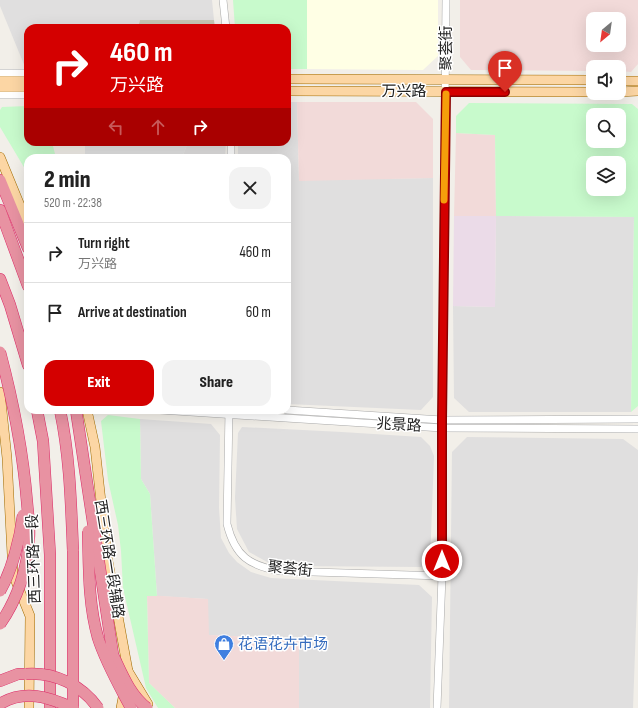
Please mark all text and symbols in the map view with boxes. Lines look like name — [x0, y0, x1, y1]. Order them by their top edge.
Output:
north arrow — [586, 12, 626, 52]
map controls — [586, 12, 626, 196]
street label: 聚荟街 — [437, 25, 456, 71]
text: 460 m — [110, 36, 172, 69]
icon: right — [44, 40, 96, 92]
pin — [488, 51, 522, 92]
icon: arrive — [494, 57, 516, 79]
button: sound — [586, 60, 626, 100]
text: 万兴路 — [110, 75, 164, 96]
street label: 万兴路 — [381, 82, 427, 101]
button: search — [586, 108, 626, 148]
icon: left — [105, 116, 127, 138]
icon: ahead — [147, 116, 169, 138]
icon: right — [189, 116, 211, 138]
button: layers — [586, 156, 626, 196]
text: 2 min — [44, 165, 91, 194]
button: close — [229, 167, 271, 209]
text: 520 m · 22:38 — [44, 195, 102, 211]
text: Turn right — [78, 234, 130, 253]
icon: right — [44, 242, 66, 264]
text: 460 m — [239, 243, 271, 262]
text: 万兴路 — [78, 256, 117, 272]
icon: arrive — [44, 302, 66, 324]
text: Arrive at destination — [78, 303, 187, 322]
text: 60 m — [246, 303, 271, 322]
button: Exit — [44, 360, 154, 406]
button: Share — [162, 360, 271, 406]
street label: 兆景路 — [376, 414, 422, 436]
street label: 西三环路一段辅路 — [90, 498, 128, 620]
street label: 西三环路一段 — [23, 514, 45, 604]
position arrow — [421, 540, 463, 582]
street label: 聚荟街 — [267, 557, 313, 581]
shop icon: 花语花卉市场 — [213, 633, 235, 661]
place label: 花语花卉市场 — [238, 635, 328, 654]

